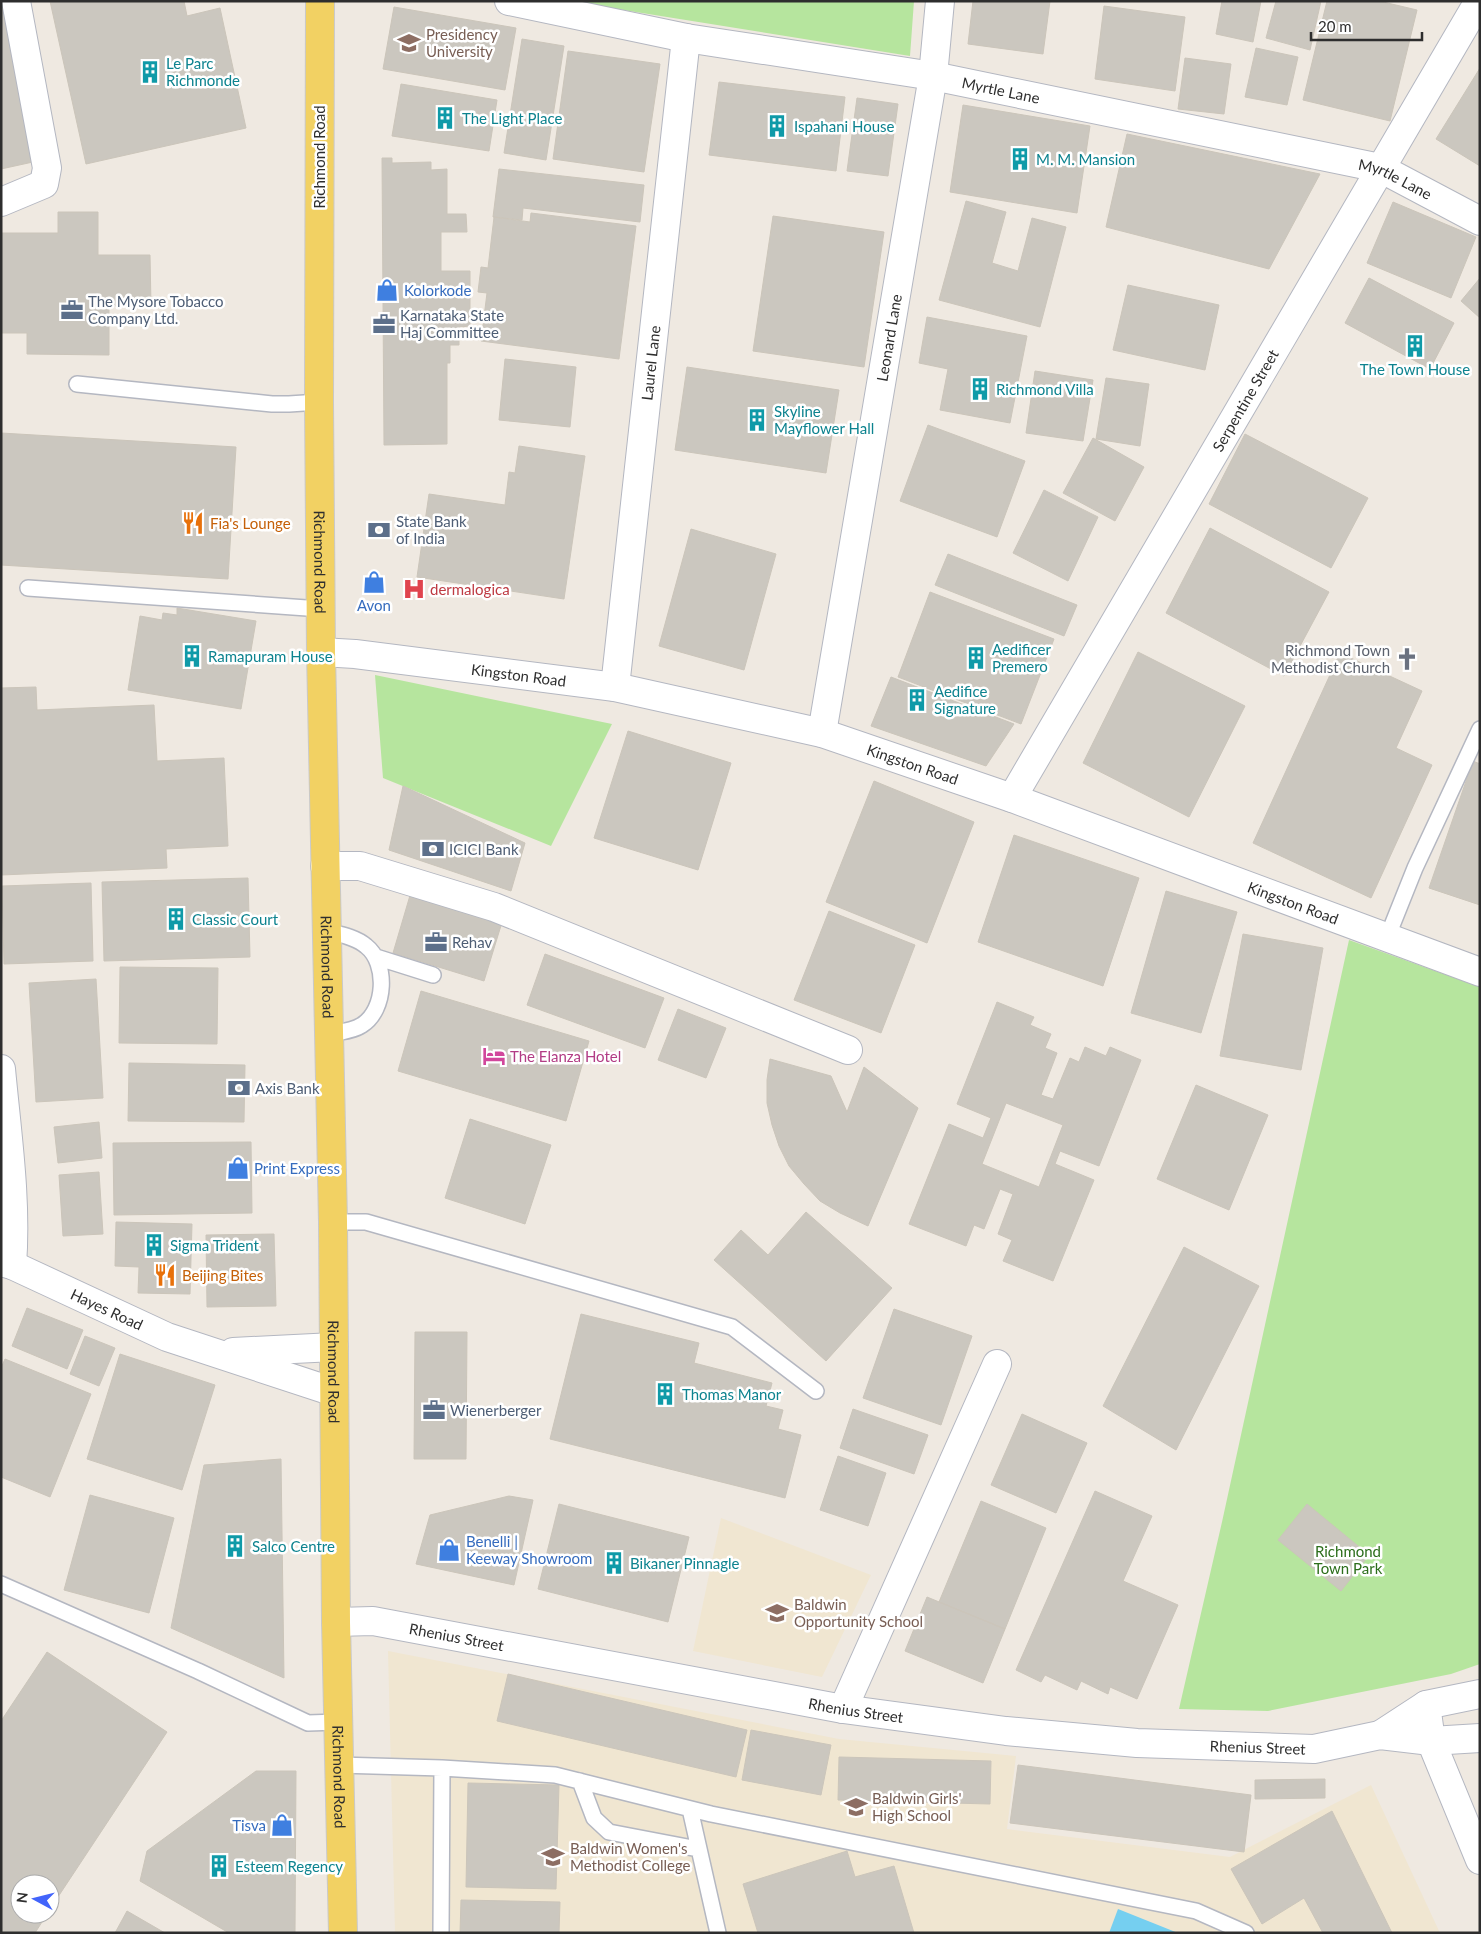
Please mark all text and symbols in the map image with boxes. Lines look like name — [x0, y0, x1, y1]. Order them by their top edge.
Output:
scale bar — [1311, 10, 1422, 42]
text: 20 m — [1318, 17, 1352, 35]
place label: Presidency University — [426, 25, 498, 60]
school or university icon: Presidency University — [396, 30, 422, 56]
place label: Le Parc Richmonde — [166, 54, 240, 89]
building icon: Le Parc Richmonde — [137, 59, 163, 85]
street label: Myrtle Lane — [960, 73, 1041, 107]
street label: Richmond Road — [310, 105, 328, 209]
building icon: The Light Place — [432, 105, 458, 131]
place label: The Light Place — [462, 109, 562, 127]
building icon: Ispahani House — [764, 113, 790, 139]
place label: Ispahani House — [794, 117, 895, 135]
building icon: M. M. Mansion — [1007, 146, 1033, 172]
place label: M. M. Mansion — [1036, 150, 1135, 168]
street label: Myrtle Lane — [1357, 155, 1435, 203]
shop icon: Kolorkode — [374, 277, 400, 303]
place label: Kolorkode — [404, 281, 471, 299]
place label: The Mysore Tobacco Company Ltd. — [88, 292, 224, 327]
street label: Leonard Lane — [873, 292, 905, 383]
office icon: The Mysore Tobacco Company Ltd. — [59, 297, 85, 323]
place label: Karnataka State Haj Committee — [400, 306, 504, 341]
office icon: Karnataka State Haj Committee — [371, 311, 397, 337]
street label: Laurel Lane — [637, 324, 664, 401]
building icon: The Town House — [1402, 333, 1428, 359]
street label: Serpentine Street — [1208, 346, 1282, 454]
place label: The Town House — [1360, 360, 1470, 378]
building icon: Richmond Villa — [967, 376, 993, 402]
place label: Richmond Villa — [996, 380, 1094, 398]
place label: Skyline Mayflower Hall — [774, 402, 874, 437]
building icon: Skyline Mayflower Hall — [744, 407, 770, 433]
restaurant icon: Fia's Lounge — [180, 510, 206, 536]
street label: Richmond Road — [311, 510, 330, 614]
place label: State Bank of India — [396, 512, 467, 547]
place label: Fia's Lounge — [210, 514, 291, 532]
bank icon: State Bank of India — [366, 517, 392, 543]
shop icon: Avon — [361, 569, 387, 595]
hospital icon: dermalogica — [401, 576, 427, 602]
place label: dermalogica — [430, 580, 510, 598]
place label: Avon — [357, 596, 391, 614]
place label: Aedificer Premero — [992, 640, 1051, 675]
place label: Richmond Town Methodist Church — [1271, 641, 1390, 676]
building icon: Ramapuram House — [179, 643, 205, 669]
building icon: Aedificer Premero — [963, 645, 989, 671]
church icon: Richmond Town Methodist Church — [1394, 646, 1420, 672]
place label: Ramapuram House — [208, 647, 333, 665]
street label: Kingston Road — [470, 660, 567, 690]
place label: Aedifice Signature — [934, 682, 996, 717]
building icon: Aedifice Signature — [904, 687, 930, 713]
street label: Kingston Road — [864, 740, 961, 788]
bank icon: ICICI Bank — [420, 836, 446, 862]
place label: ICICI Bank — [449, 840, 519, 858]
street label: Kingston Road — [1245, 877, 1341, 928]
building icon: Classic Court — [163, 906, 189, 932]
place label: Classic Court — [192, 910, 279, 928]
street label: Richmond Road — [318, 915, 338, 1019]
office icon: Rehav — [423, 929, 449, 955]
place label: Rehav — [452, 933, 492, 951]
hotel icon: The Elanza Hotel — [481, 1043, 507, 1069]
place label: The Elanza Hotel — [510, 1047, 621, 1065]
bank icon: Axis Bank — [226, 1075, 252, 1101]
place label: Axis Bank — [255, 1079, 320, 1097]
shop icon: Print Express — [225, 1155, 251, 1181]
place label: Print Express — [254, 1159, 340, 1177]
building icon: Sigma Trident — [141, 1232, 167, 1258]
place label: Sigma Trident — [170, 1236, 260, 1254]
restaurant icon: Beijing Bites — [152, 1262, 178, 1288]
place label: Beijing Bites — [182, 1266, 263, 1284]
street label: Hayes Road — [68, 1285, 146, 1334]
street label: Richmond Road — [325, 1320, 344, 1424]
building icon: Thomas Manor — [652, 1381, 678, 1407]
place label: Thomas Manor — [682, 1385, 782, 1403]
office icon: Wienerberger — [421, 1397, 447, 1423]
place label: Wienerberger — [450, 1401, 542, 1419]
place label: Benelli | Keeway Showroom — [466, 1532, 592, 1567]
building icon: Salco Centre — [222, 1533, 248, 1559]
place label: Salco Centre — [252, 1537, 335, 1555]
shop icon: Benelli | Keeway Showroom — [436, 1537, 462, 1563]
park label: Richmond Town Park — [1314, 1542, 1383, 1577]
building icon: Bikaner Pinnagle — [601, 1550, 627, 1576]
place label: Bikaner Pinnagle — [630, 1554, 740, 1572]
place label: Baldwin Opportunity School — [794, 1595, 923, 1630]
school or university icon: Baldwin Opportunity School — [764, 1600, 790, 1626]
street label: Rhenius Street — [408, 1619, 506, 1654]
street label: Rhenius Street — [807, 1694, 905, 1726]
street label: Richmond Road — [329, 1725, 350, 1829]
street label: Rhenius Street — [1210, 1736, 1307, 1758]
place label: Baldwin Girls' High School — [872, 1789, 962, 1824]
school or university icon: Baldwin Girls' High School — [843, 1794, 869, 1820]
shop icon: Tisva — [269, 1812, 295, 1838]
place label: Tisva — [232, 1816, 266, 1834]
place label: Baldwin Women's Methodist College — [570, 1839, 691, 1874]
school or university icon: Baldwin Women's Methodist College — [540, 1844, 566, 1870]
building icon: Esteem Regency — [206, 1853, 232, 1879]
place label: Esteem Regency — [235, 1857, 343, 1875]
north arrow — [10, 1874, 60, 1924]
text: N — [13, 1891, 31, 1904]

